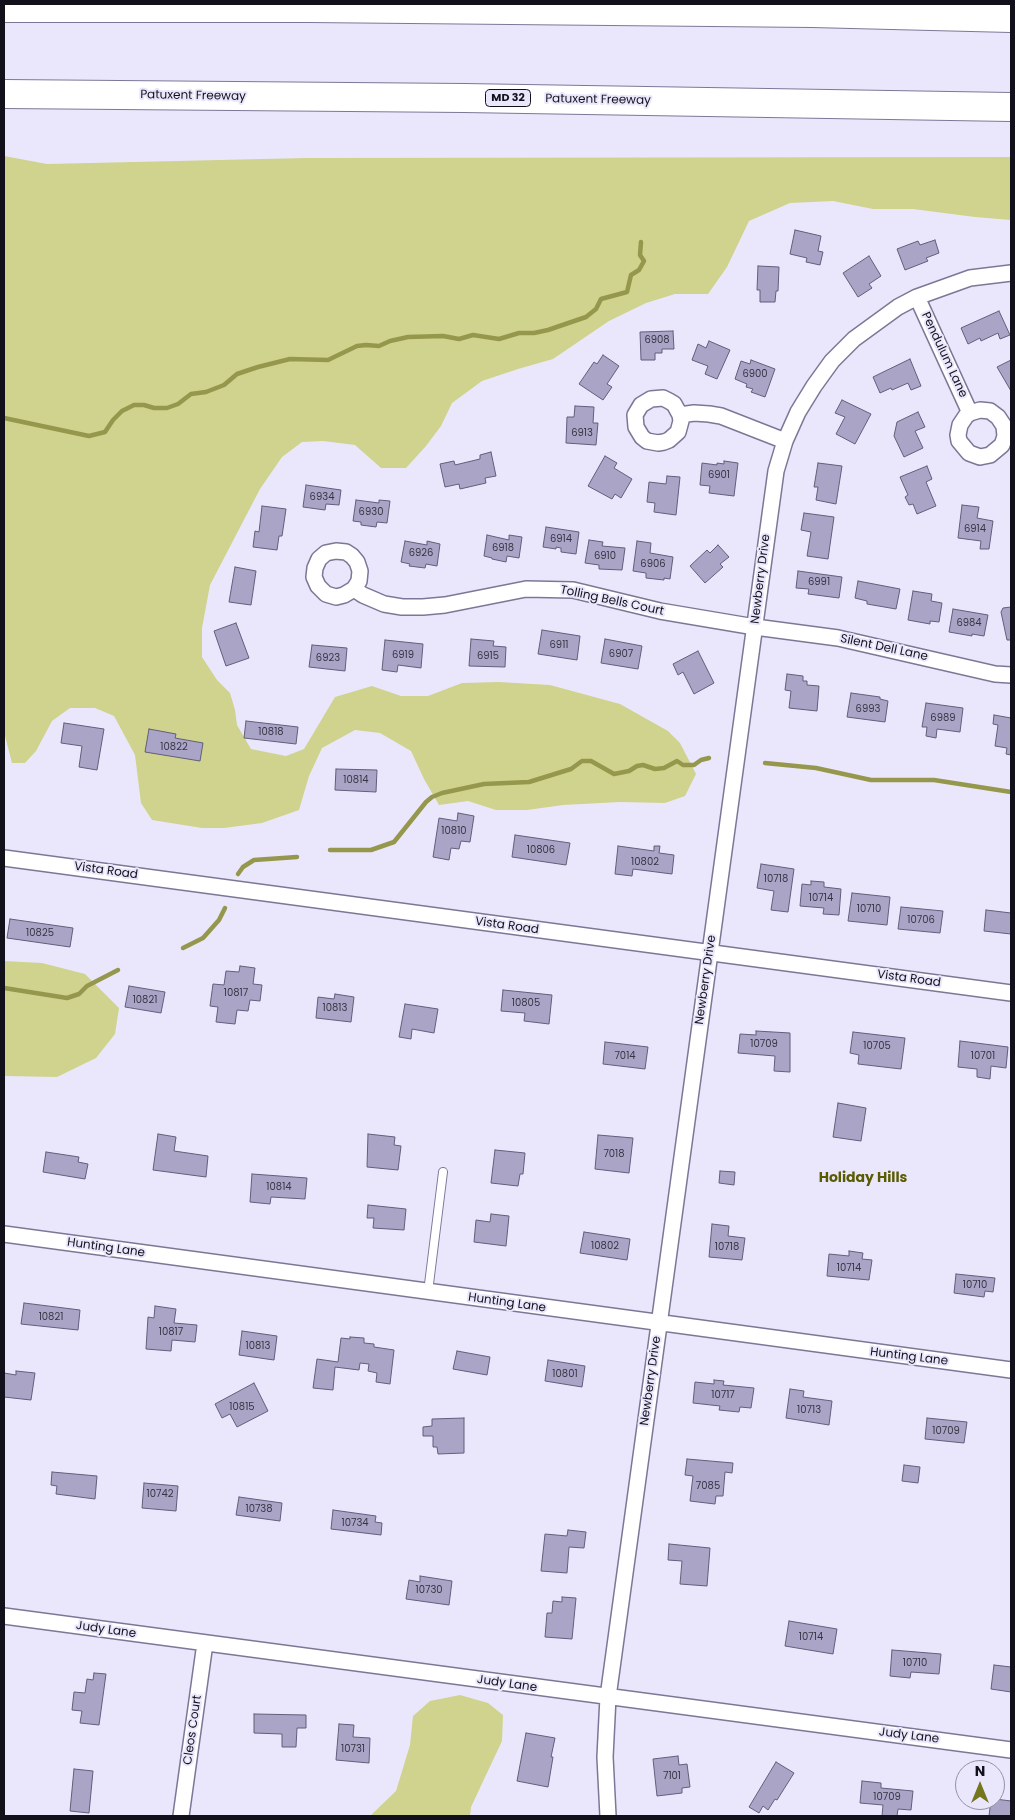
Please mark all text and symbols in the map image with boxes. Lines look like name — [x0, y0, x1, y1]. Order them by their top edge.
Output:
street label: Patuxent Freeway — [140, 88, 246, 104]
road number: MD 32 — [486, 90, 530, 106]
street label: Patuxent Freeway — [545, 92, 651, 108]
street label: Pendulum Lane — [918, 310, 970, 400]
house number: 6908 — [644, 334, 670, 346]
house number: 6900 — [742, 368, 768, 380]
house number: 6913 — [571, 427, 593, 439]
house number: 6901 — [708, 469, 730, 481]
house number: 6934 — [310, 491, 334, 503]
house number: 6930 — [359, 506, 383, 518]
house number: 6914 — [964, 523, 986, 535]
house number: 6914 — [550, 533, 572, 545]
street label: Newberry Drive — [748, 533, 774, 625]
house number: 6918 — [492, 542, 514, 554]
house number: 6926 — [409, 547, 433, 559]
house number: 6910 — [594, 550, 616, 562]
house number: 6906 — [640, 558, 666, 570]
house number: 6991 — [808, 576, 830, 588]
street label: Tolling Bells Court — [559, 583, 665, 619]
house number: 6984 — [956, 617, 982, 629]
street label: Silent Dell Lane — [839, 632, 929, 664]
house number: 6911 — [549, 639, 569, 651]
house number: 6907 — [609, 648, 633, 660]
house number: 6919 — [392, 649, 414, 661]
house number: 6915 — [477, 650, 499, 662]
house number: 6923 — [316, 652, 340, 664]
house number: 6993 — [856, 703, 880, 715]
house number: 6989 — [930, 712, 956, 724]
house number: 10818 — [258, 726, 284, 738]
house number: 10822 — [160, 741, 188, 753]
house number: 10814 — [343, 774, 369, 786]
house number: 10810 — [441, 825, 467, 837]
house number: 10806 — [527, 844, 555, 856]
house number: 10802 — [631, 856, 659, 868]
street label: Vista Road — [73, 859, 139, 883]
house number: 10718 — [764, 873, 788, 885]
house number: 10714 — [809, 892, 833, 904]
house number: 10710 — [857, 903, 881, 915]
street label: Vista Road — [474, 914, 540, 938]
house number: 10706 — [907, 914, 935, 926]
house number: 10825 — [26, 927, 54, 939]
street label: Newberry Drive — [693, 934, 719, 1026]
street label: Vista Road — [876, 967, 942, 991]
house number: 10817 — [224, 987, 248, 999]
house number: 10821 — [133, 994, 157, 1006]
house number: 10805 — [512, 997, 540, 1009]
house number: 10813 — [323, 1002, 347, 1014]
house number: 10709 — [750, 1038, 778, 1050]
house number: 10705 — [863, 1040, 891, 1052]
house number: 7014 — [614, 1050, 636, 1062]
house number: 10701 — [971, 1050, 995, 1062]
house number: 7018 — [603, 1148, 625, 1160]
district label: Holiday Hills — [819, 1170, 907, 1186]
house number: 10814 — [266, 1181, 292, 1193]
street label: Hunting Lane — [66, 1235, 146, 1261]
house number: 10802 — [591, 1240, 619, 1252]
house number: 10718 — [715, 1241, 739, 1253]
house number: 10714 — [837, 1262, 861, 1274]
house number: 10710 — [963, 1279, 987, 1291]
street label: Hunting Lane — [467, 1290, 547, 1316]
house number: 10821 — [39, 1311, 63, 1323]
house number: 10817 — [159, 1326, 183, 1338]
street label: Newberry Drive — [638, 1335, 664, 1427]
house number: 10813 — [246, 1340, 270, 1352]
street label: Hunting Lane — [869, 1345, 949, 1369]
house number: 10801 — [552, 1368, 578, 1380]
house number: 10717 — [711, 1389, 735, 1401]
house number: 10815 — [229, 1401, 255, 1413]
house number: 10713 — [797, 1404, 821, 1416]
house number: 10709 — [932, 1425, 960, 1437]
house number: 7085 — [696, 1480, 720, 1492]
house number: 10742 — [147, 1488, 173, 1500]
house number: 10738 — [245, 1503, 273, 1515]
house number: 10734 — [341, 1517, 369, 1529]
house number: 10730 — [415, 1584, 443, 1596]
street label: Judy Lane — [75, 1619, 137, 1641]
house number: 10714 — [799, 1631, 823, 1643]
house number: 10710 — [903, 1657, 927, 1669]
street label: Judy Lane — [476, 1673, 538, 1695]
street label: Cleos Court — [181, 1694, 205, 1766]
street label: Judy Lane — [878, 1725, 940, 1747]
house number: 10731 — [341, 1743, 365, 1755]
north arrow — [955, 1760, 1005, 1810]
text: N — [975, 1761, 985, 1781]
house number: 7101 — [663, 1770, 681, 1782]
house number: 10709 — [873, 1791, 901, 1803]

